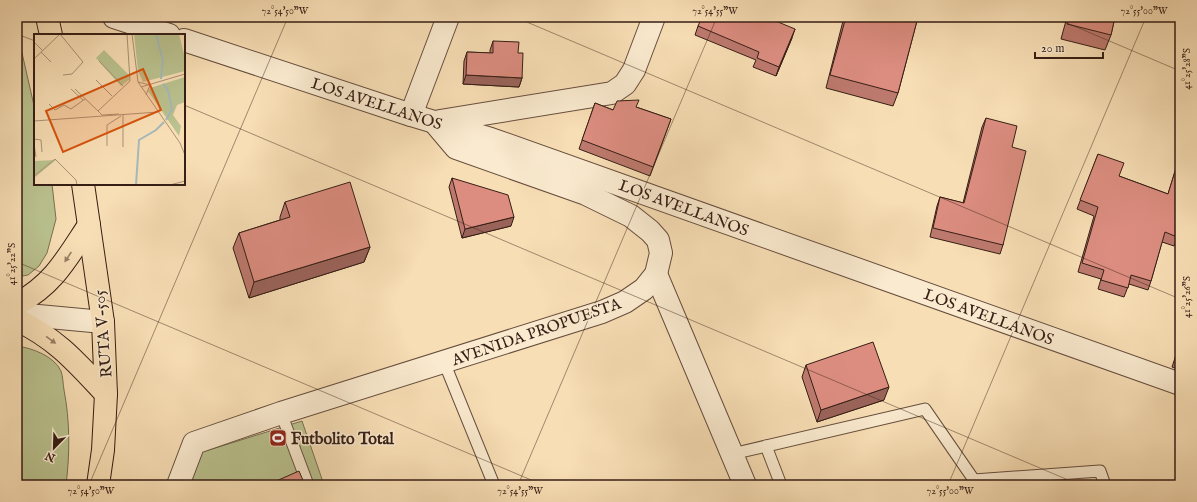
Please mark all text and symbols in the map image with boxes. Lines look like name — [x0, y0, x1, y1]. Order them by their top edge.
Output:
text: 72°54'50"W — [262, 5, 309, 18]
text: 72°54'55"W — [692, 5, 738, 18]
text: 72°55'00"W — [1121, 5, 1168, 18]
inset map — [34, 34, 185, 185]
scale bar — [1035, 34, 1103, 60]
text: 20 m — [1041, 41, 1064, 56]
text: 41°25'28"S — [1181, 48, 1194, 90]
street label: LOS AVELLANOS — [308, 74, 444, 136]
street label: LOS AVELLANOS — [616, 176, 751, 242]
text: 41°25'22"S — [6, 243, 19, 285]
one-way arrow — [64, 252, 72, 262]
text: 41°25'26"S — [1181, 276, 1194, 318]
street label: LOS AVELLANOS — [921, 285, 1056, 351]
street label: RUTA V-505 — [90, 289, 118, 379]
street label: AVENIDA PROPUESTA — [449, 294, 625, 372]
one-way arrow — [45, 335, 56, 344]
north arrow — [34, 428, 74, 468]
sports icon: Futbolito Total — [268, 428, 288, 448]
place label: Futbolito Total — [291, 430, 394, 450]
text: N — [43, 448, 59, 465]
text: 72°54'50"W — [68, 485, 115, 498]
text: 72°54'55"W — [497, 485, 543, 498]
text: 72°55'00"W — [927, 485, 974, 498]

